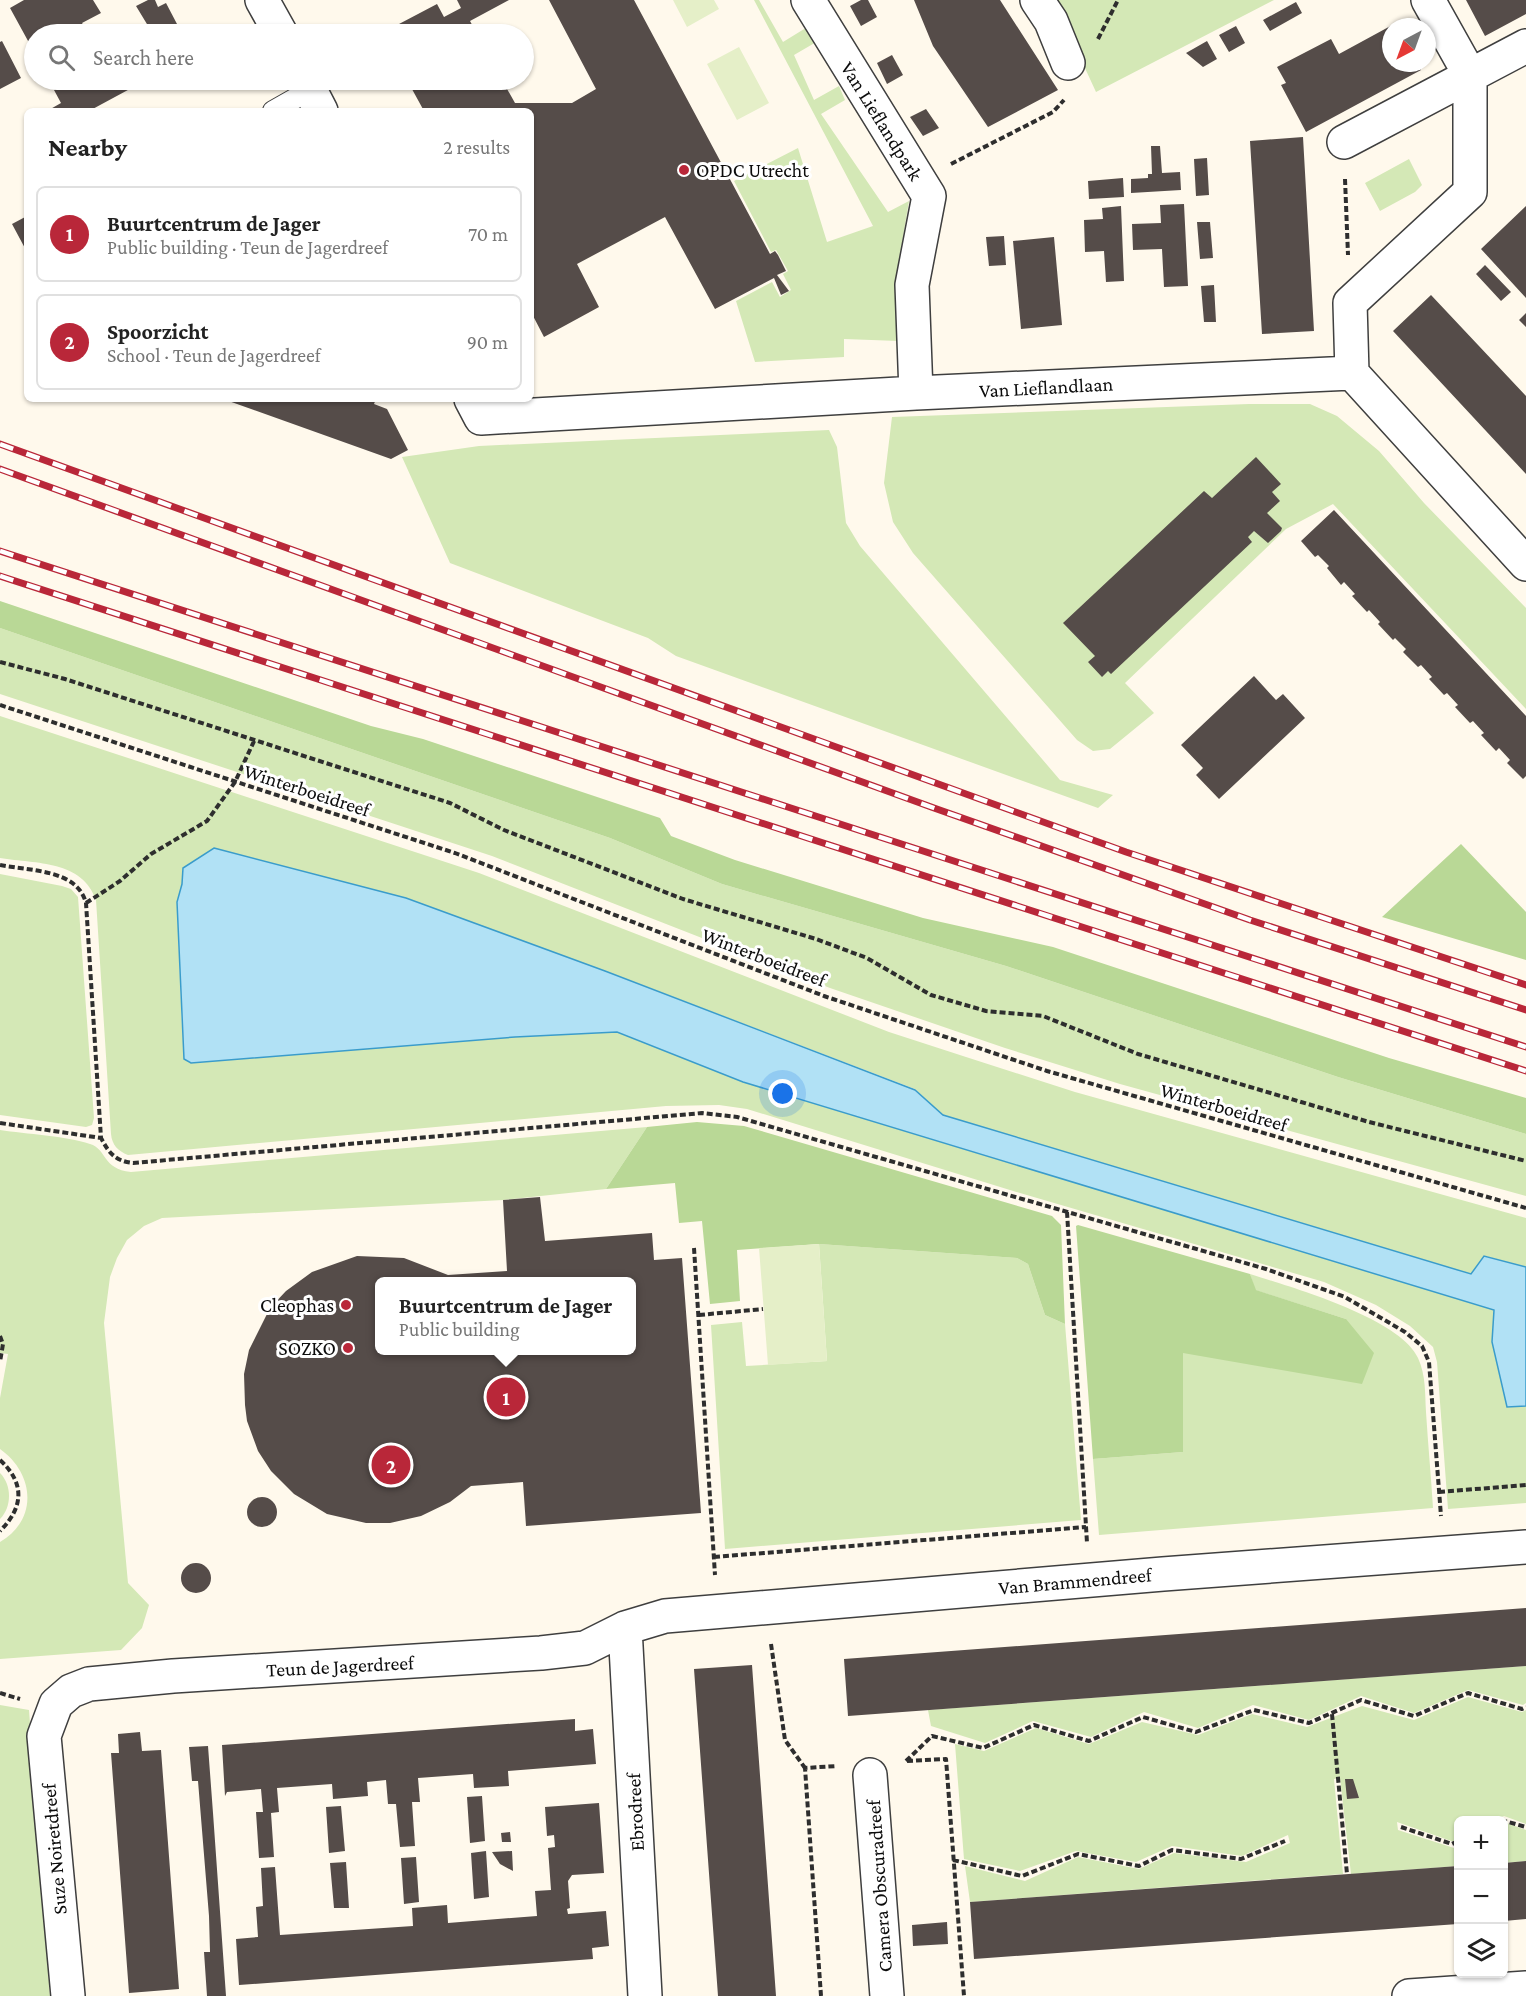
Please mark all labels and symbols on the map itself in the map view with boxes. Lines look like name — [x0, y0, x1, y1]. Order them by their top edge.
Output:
north arrow — [1382, 18, 1436, 72]
street label: Van Lieflandpark — [836, 58, 928, 185]
place label: OPDC Utrecht — [696, 159, 809, 181]
marker: OPDC Utrecht — [677, 163, 691, 177]
street label: Van Lieflandlaan — [978, 372, 1114, 401]
street label: Winterboeidreef — [241, 759, 374, 821]
street label: Winterboeidreef — [699, 923, 830, 991]
street label: Winterboeidreef — [1158, 1078, 1291, 1136]
your location — [768, 1079, 797, 1108]
place label: Cleophas — [260, 1294, 334, 1317]
marker: Cleophas — [339, 1298, 353, 1312]
place label: SOZKO — [278, 1337, 336, 1359]
marker: SOZKO — [341, 1341, 355, 1355]
pin: 1 — [486, 1374, 526, 1420]
pin: 2 — [372, 1442, 410, 1488]
street label: Van Brammendreef — [998, 1563, 1154, 1599]
street label: Teun de Jagerdreef — [266, 1651, 416, 1682]
street label: Ebrodreef — [622, 1771, 648, 1852]
street label: Suze Noiretdreef — [37, 1781, 71, 1916]
street label: Camera Obscuradreef — [862, 1798, 896, 1973]

